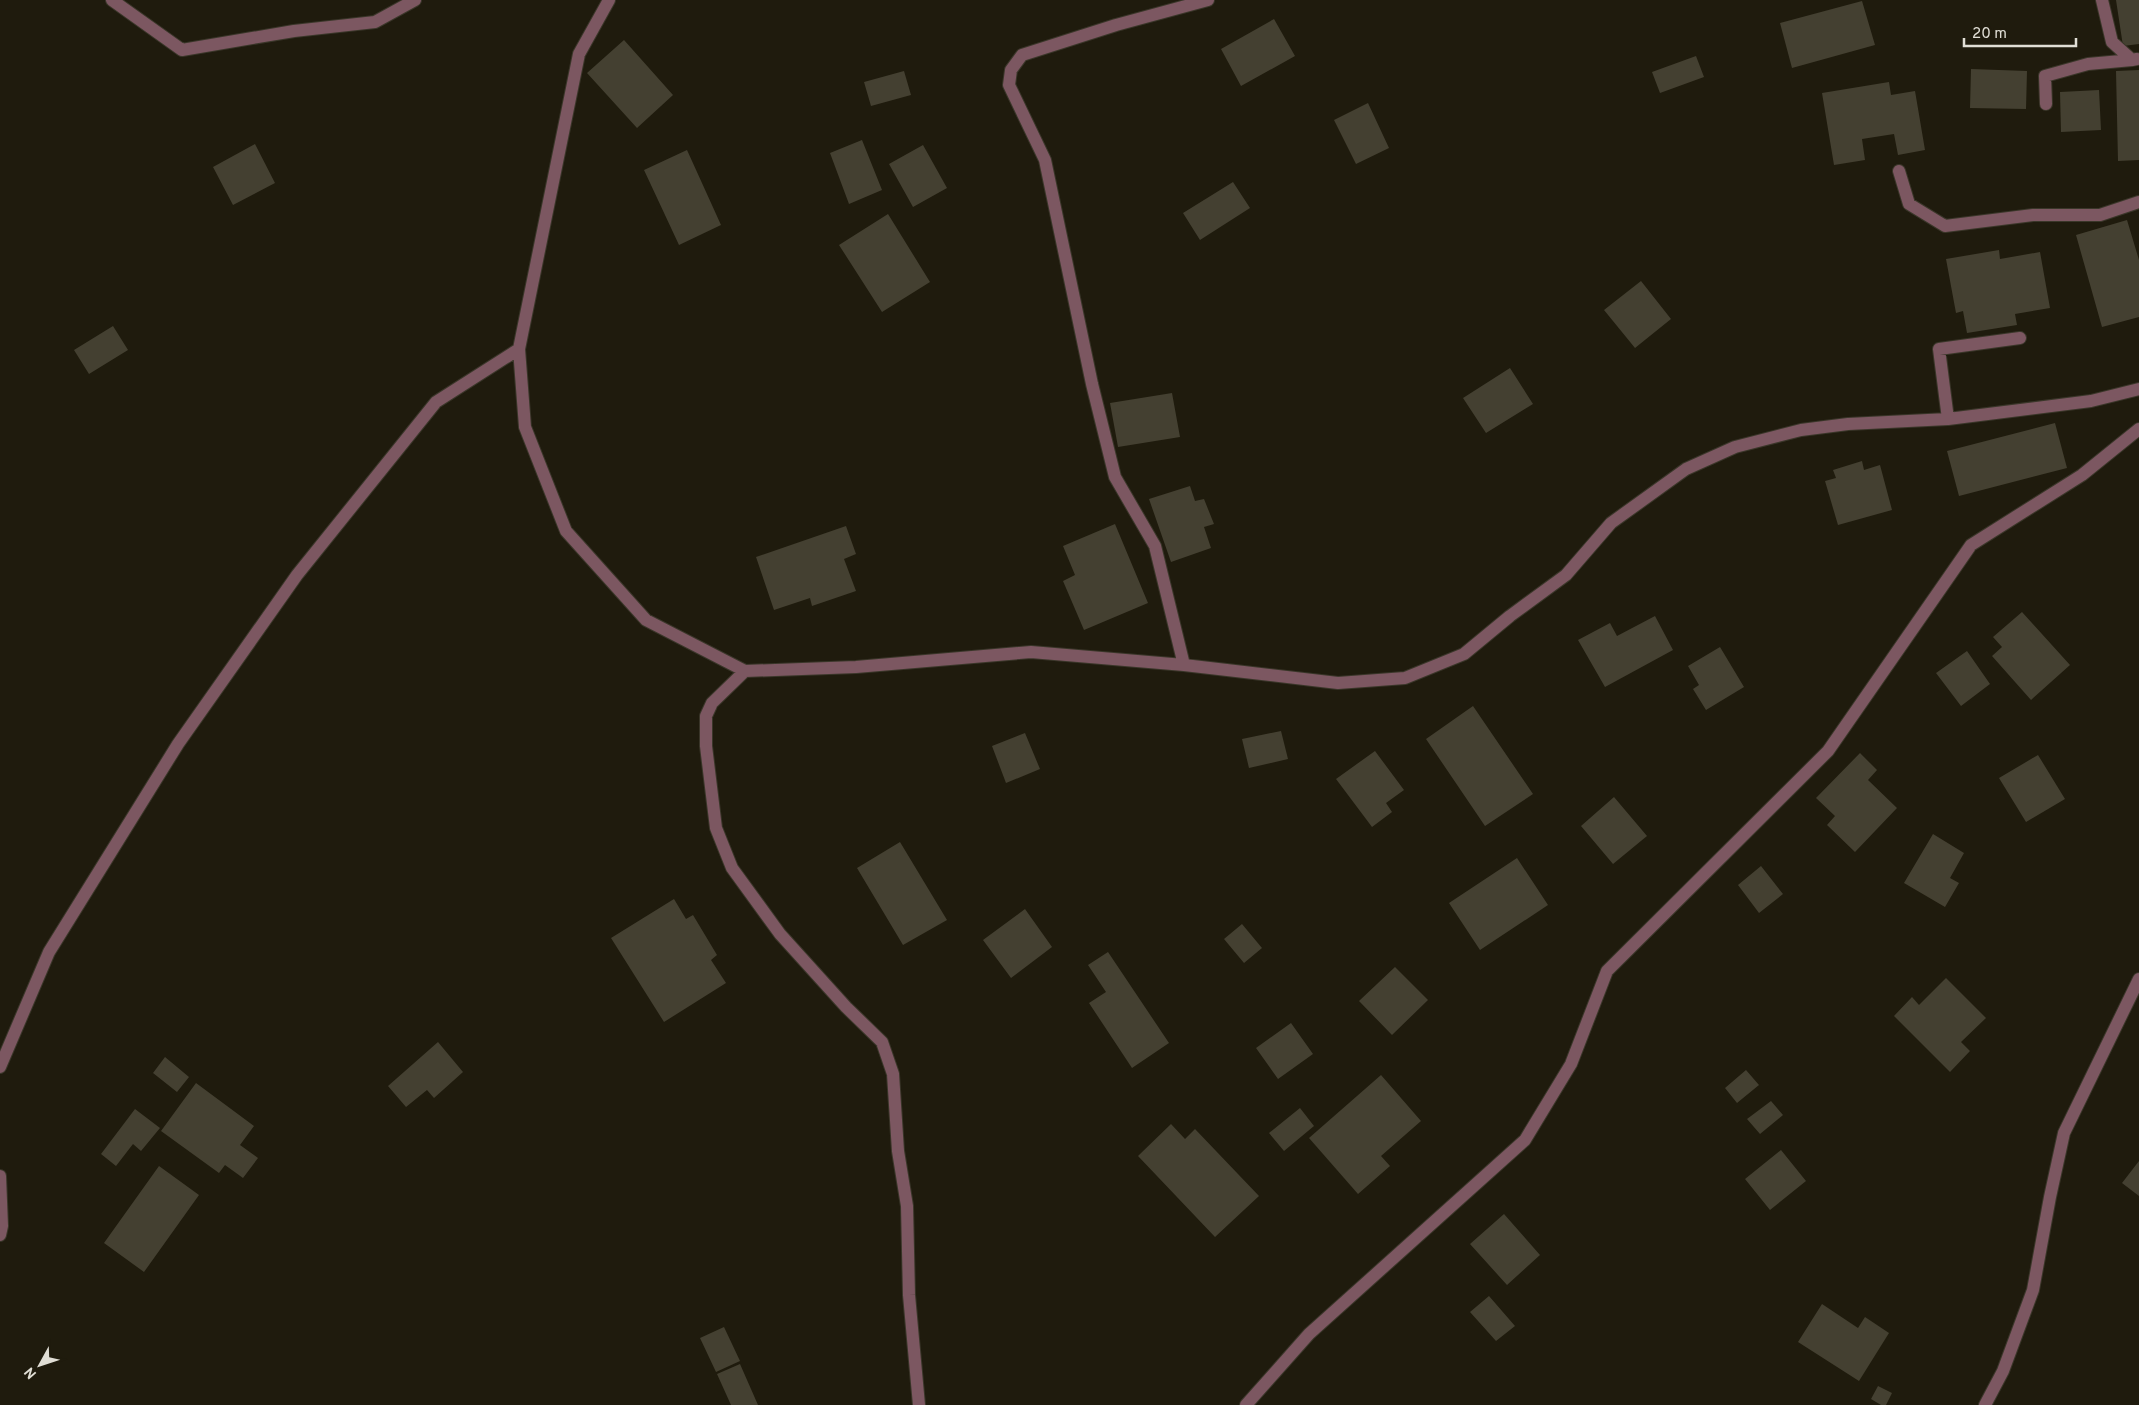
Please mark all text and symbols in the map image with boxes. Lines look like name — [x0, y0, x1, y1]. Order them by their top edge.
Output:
scale bar — [1964, 15, 2076, 47]
text: 20 m — [1972, 25, 2007, 44]
north arrow — [15, 1340, 65, 1390]
text: N — [21, 1363, 41, 1382]

